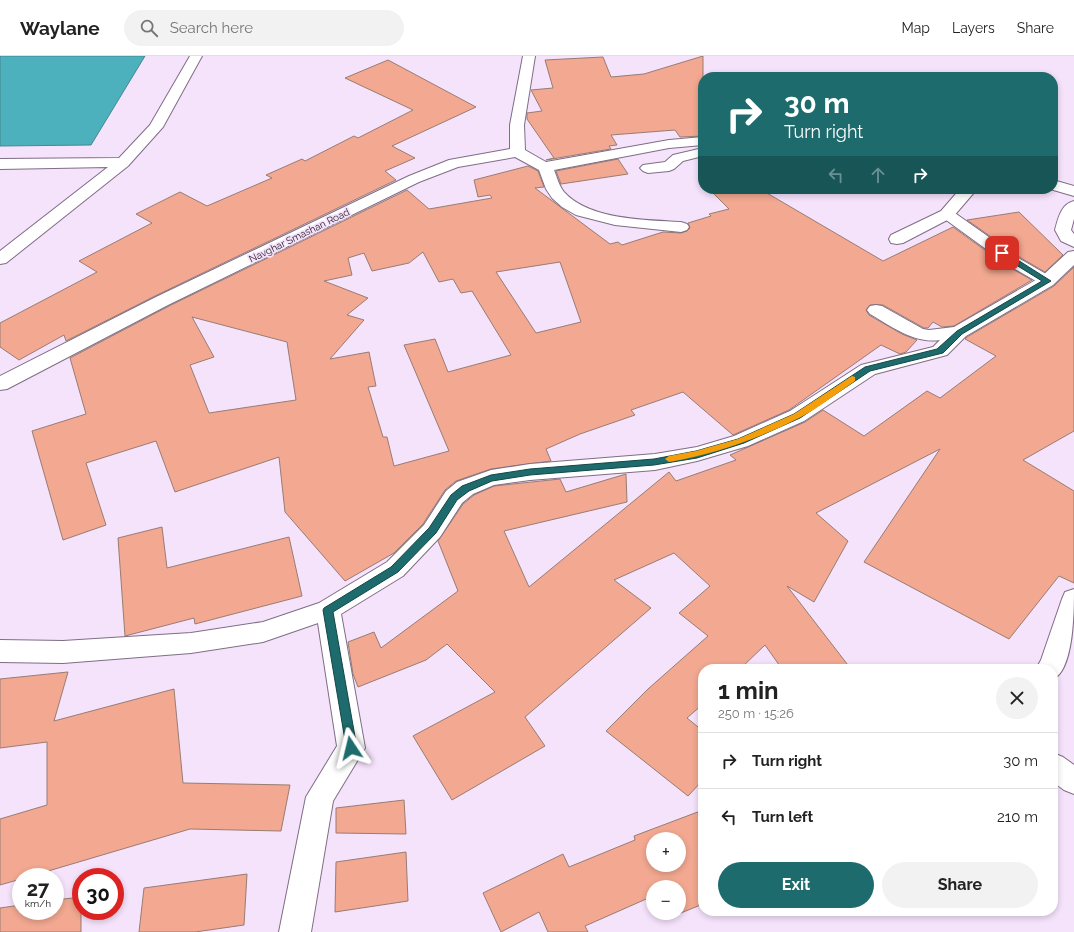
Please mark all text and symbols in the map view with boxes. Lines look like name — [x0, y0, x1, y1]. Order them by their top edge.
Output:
search box — [124, 10, 404, 46]
text: Waylane — [20, 17, 100, 39]
icon: search — [138, 17, 160, 39]
text: Search here — [170, 19, 253, 37]
text: Map — [902, 20, 930, 36]
text: Layers — [952, 20, 995, 36]
text: Share — [1017, 20, 1054, 36]
text: 30 m — [784, 87, 850, 120]
icon: right — [718, 88, 770, 140]
text: Turn right — [784, 121, 863, 142]
icon: left — [825, 164, 847, 186]
icon: ahead — [867, 164, 889, 186]
icon: right — [909, 164, 931, 186]
street label: Navghar Smashan Road — [247, 206, 351, 265]
pin — [985, 236, 1019, 270]
icon: arrive — [991, 242, 1013, 264]
text: 1 min — [718, 676, 779, 705]
button: close — [996, 677, 1038, 719]
text: 250 m · 15:26 — [718, 706, 794, 721]
position arrow — [330, 727, 372, 769]
icon: right — [718, 750, 740, 772]
text: Turn right — [752, 752, 822, 770]
text: 30 m — [1003, 752, 1038, 770]
icon: left — [718, 806, 740, 828]
text: Turn left — [752, 808, 813, 826]
text: 210 m — [997, 808, 1038, 826]
map controls — [646, 832, 686, 920]
button: + — [646, 832, 686, 872]
button: Exit — [718, 862, 874, 908]
button: Share — [882, 862, 1038, 908]
speed limit sign: 30 — [72, 868, 124, 920]
text: 27 — [27, 877, 49, 901]
button: − — [646, 880, 686, 920]
text: km/h — [25, 898, 51, 909]

